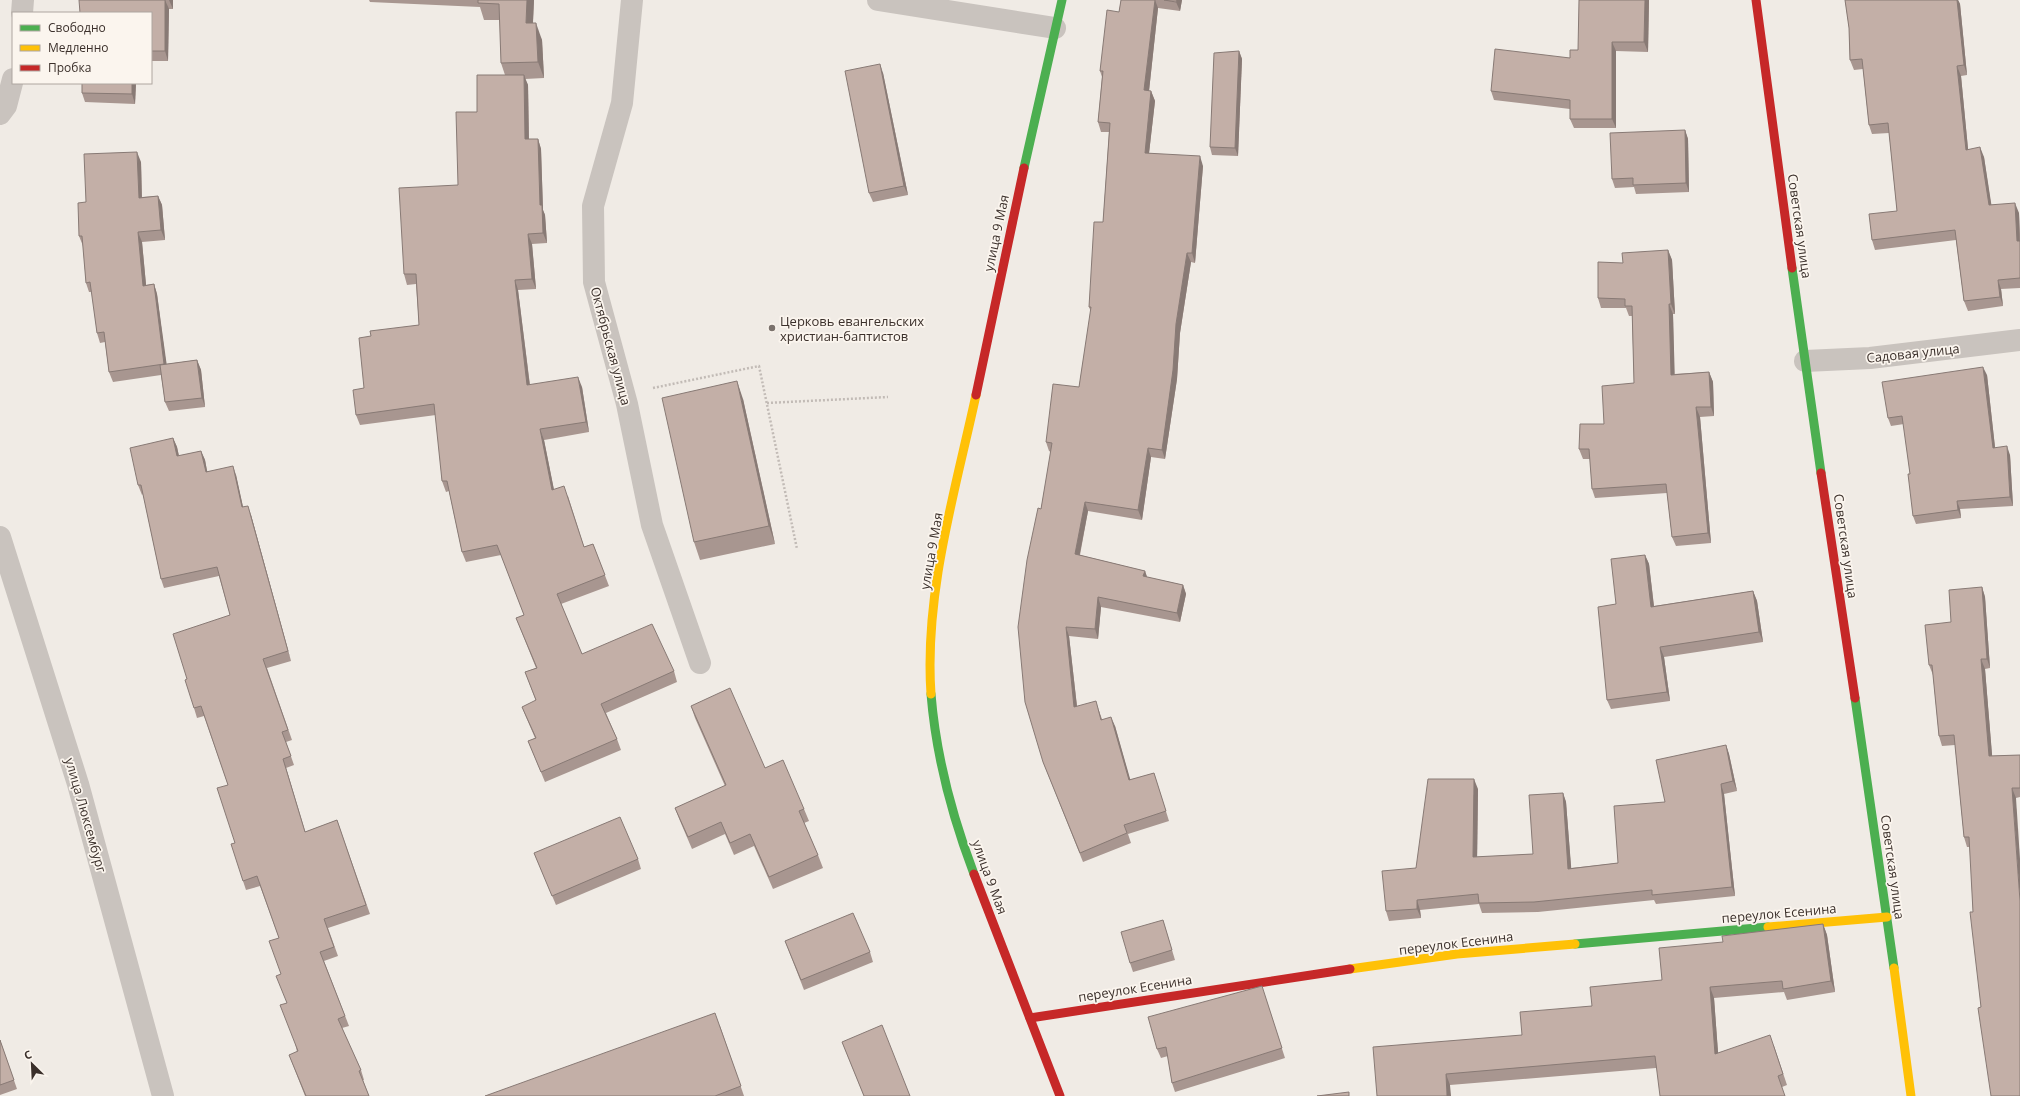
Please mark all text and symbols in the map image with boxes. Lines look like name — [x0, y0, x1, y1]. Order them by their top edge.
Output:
legend — [12, 12, 152, 84]
text: Свободно — [48, 19, 106, 36]
text: Медленно — [48, 39, 108, 56]
text: Пробка — [48, 59, 91, 76]
street label: Советская улица — [1784, 173, 1816, 279]
street label: улица 9 Мая — [979, 193, 1013, 273]
street label: Октябрьская улица — [587, 285, 635, 407]
place label: Церковь евангельских христиан-баптистов — [780, 312, 924, 345]
marker: Церковь евангельских христиан-баптистов — [767, 323, 777, 333]
street label: Садовая улица — [1866, 339, 1960, 367]
street label: Советская улица — [1830, 493, 1862, 599]
street label: улица 9 Мая — [915, 511, 947, 591]
street label: улица Люксембург — [61, 756, 111, 875]
street label: Советская улица — [1877, 814, 1909, 920]
street label: улица 9 Мая — [968, 837, 1012, 917]
street label: переулок Есенина — [1721, 899, 1837, 927]
street label: переулок Есенина — [1398, 927, 1514, 959]
street label: переулок Есенина — [1077, 970, 1193, 1006]
north arrow — [12, 1044, 52, 1084]
text: С — [21, 1046, 34, 1063]

